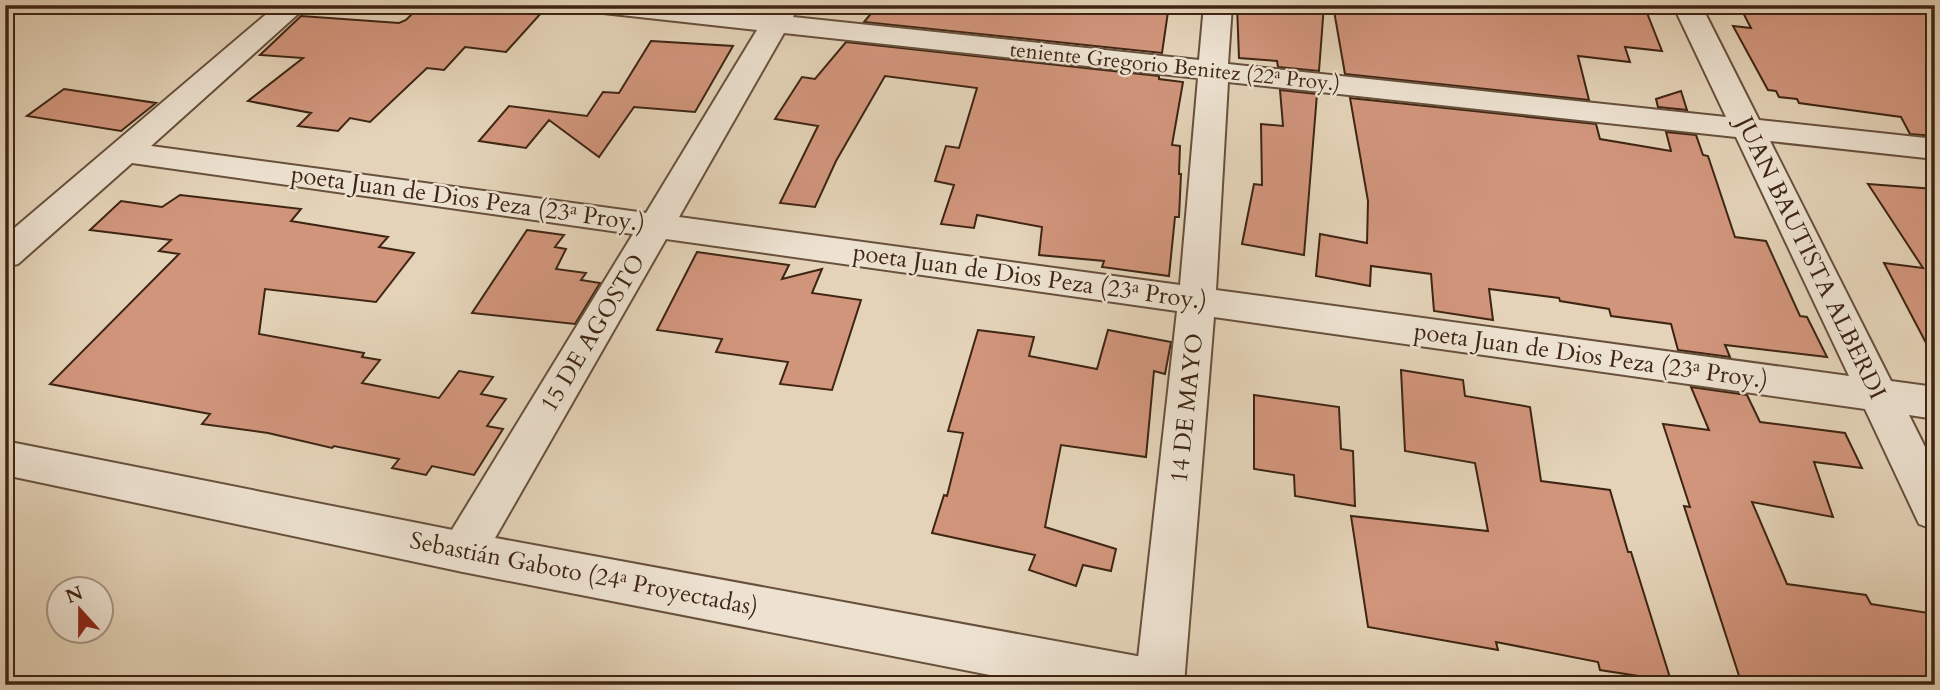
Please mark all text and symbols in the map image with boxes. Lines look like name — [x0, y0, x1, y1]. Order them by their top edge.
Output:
street label: teniente Gregorio Benitez (22ª Proy.) — [1008, 35, 1342, 99]
street label: JUAN BAUTISTA ALBERDI — [1727, 108, 1894, 405]
street label: poeta Juan de Dios Peza (23ª Proy.) — [289, 158, 647, 240]
street label: poeta Juan de Dios Peza (23ª Proy.) — [851, 236, 1209, 318]
street label: 15 DE AGOSTO — [533, 248, 653, 418]
street label: poeta Juan de Dios Peza (23ª Proy.) — [1412, 315, 1770, 397]
street label: 14 DE MAYO — [1163, 332, 1211, 484]
street label: Sebastián Gaboto (24ª Proyectadas) — [407, 524, 761, 624]
north arrow — [46, 574, 116, 644]
text: N — [62, 580, 87, 610]

